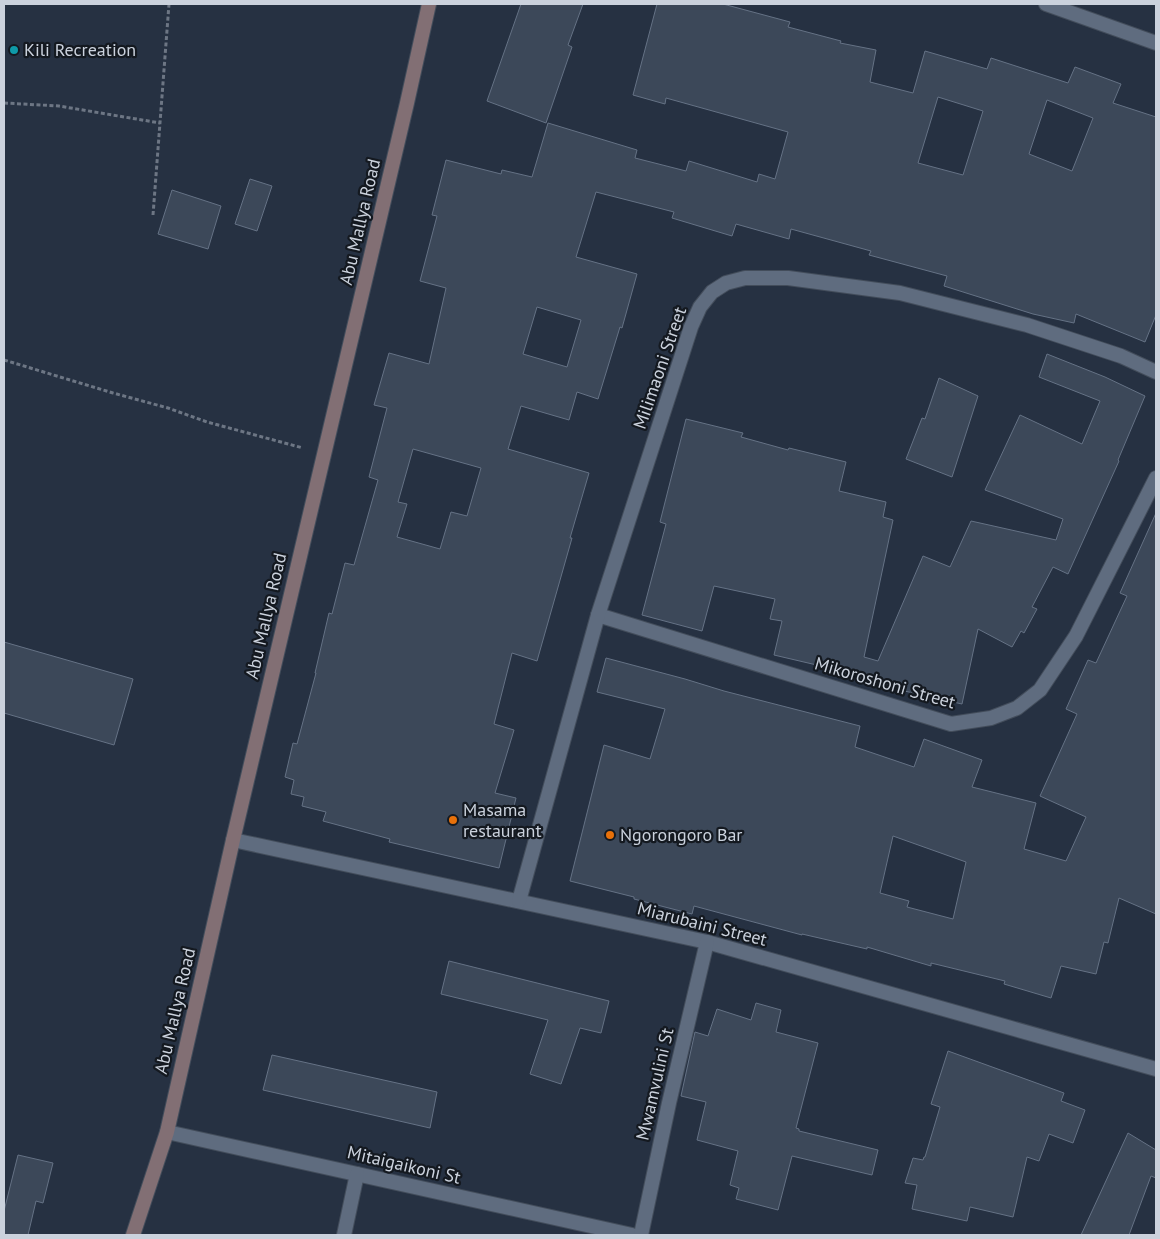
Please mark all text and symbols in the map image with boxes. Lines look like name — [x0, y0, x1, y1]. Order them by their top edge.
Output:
place label: Kili Recreation — [24, 38, 136, 61]
marker: Kili Recreation — [8, 44, 20, 56]
street label: Abu Mallya Road — [334, 157, 385, 287]
street label: Milimaoni Street — [628, 304, 691, 432]
street label: Abu Mallya Road — [240, 551, 291, 681]
street label: Mikoroshoni Street — [812, 651, 958, 714]
place label: Masama restaurant — [463, 798, 542, 842]
marker: Masama restaurant — [447, 814, 459, 826]
place label: Ngorongoro Bar — [620, 823, 743, 846]
marker: Ngorongoro Bar — [604, 829, 616, 841]
street label: Miarubaini Street — [635, 896, 769, 951]
street label: Abu Mallya Road — [149, 946, 200, 1076]
street label: Mwamvulini St — [630, 1025, 679, 1142]
street label: Mitaigaikoni St — [345, 1140, 463, 1189]

